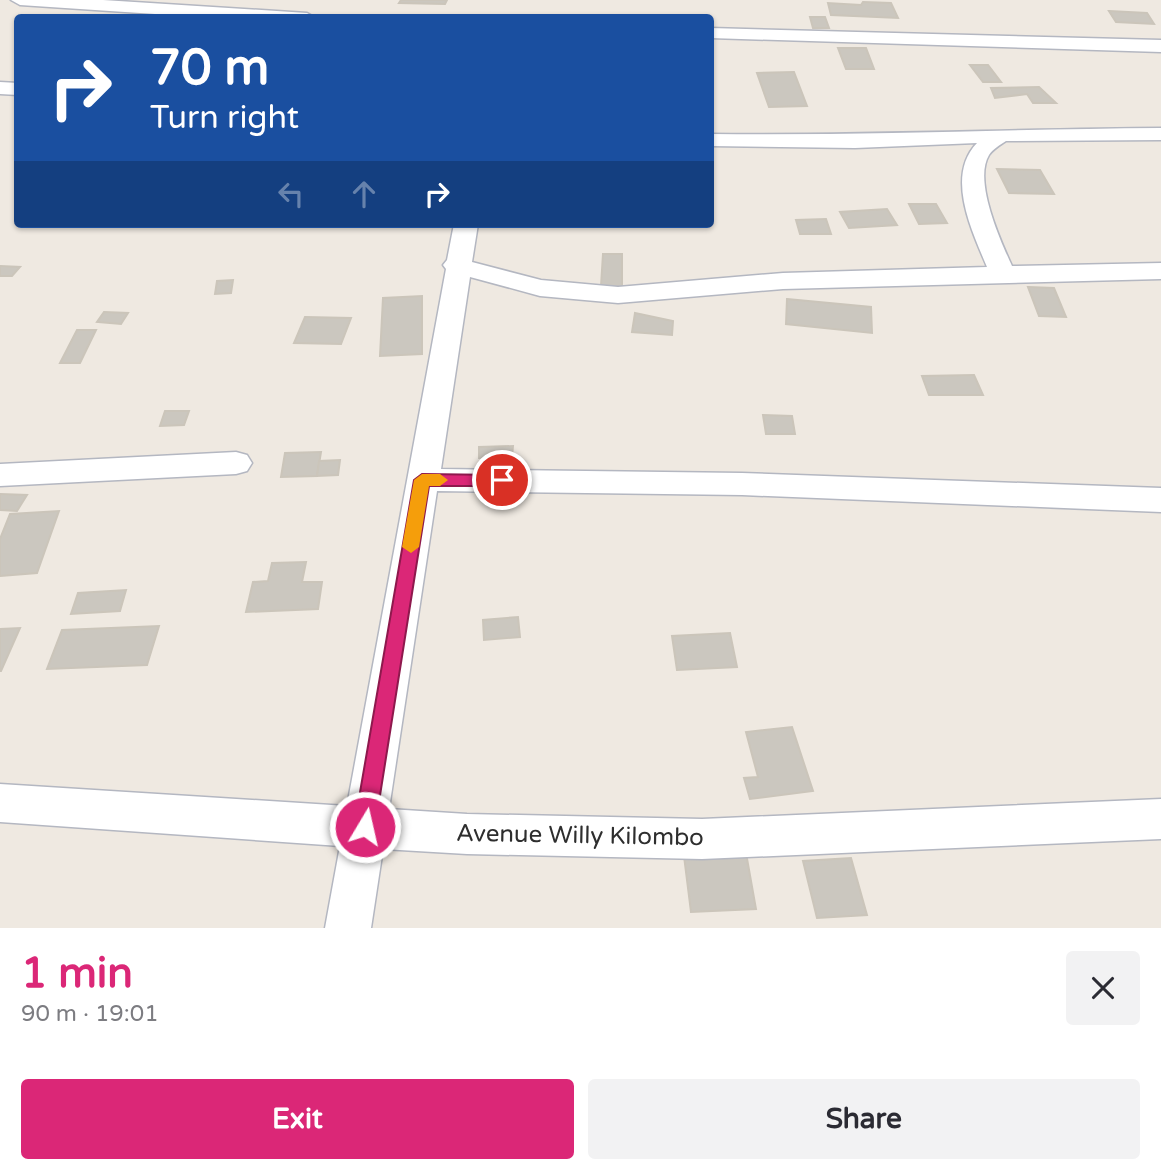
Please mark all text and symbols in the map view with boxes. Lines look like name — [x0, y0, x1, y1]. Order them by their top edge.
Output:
text: 70 m — [150, 39, 269, 98]
icon: right — [35, 42, 126, 133]
text: Turn right — [150, 99, 299, 137]
icon: left — [272, 175, 310, 213]
icon: ahead — [345, 175, 383, 213]
icon: right — [418, 175, 456, 213]
pin — [472, 450, 532, 510]
icon: arrive — [483, 461, 521, 499]
position arrow — [328, 790, 402, 864]
street label: Avenue Willy Kilombo — [456, 819, 704, 852]
text: 1 min — [21, 948, 133, 999]
button: close — [1066, 951, 1140, 1025]
text: 90 m · 19:01 — [21, 1000, 159, 1028]
button: Exit — [21, 1079, 574, 1159]
button: Share — [588, 1079, 1140, 1159]

